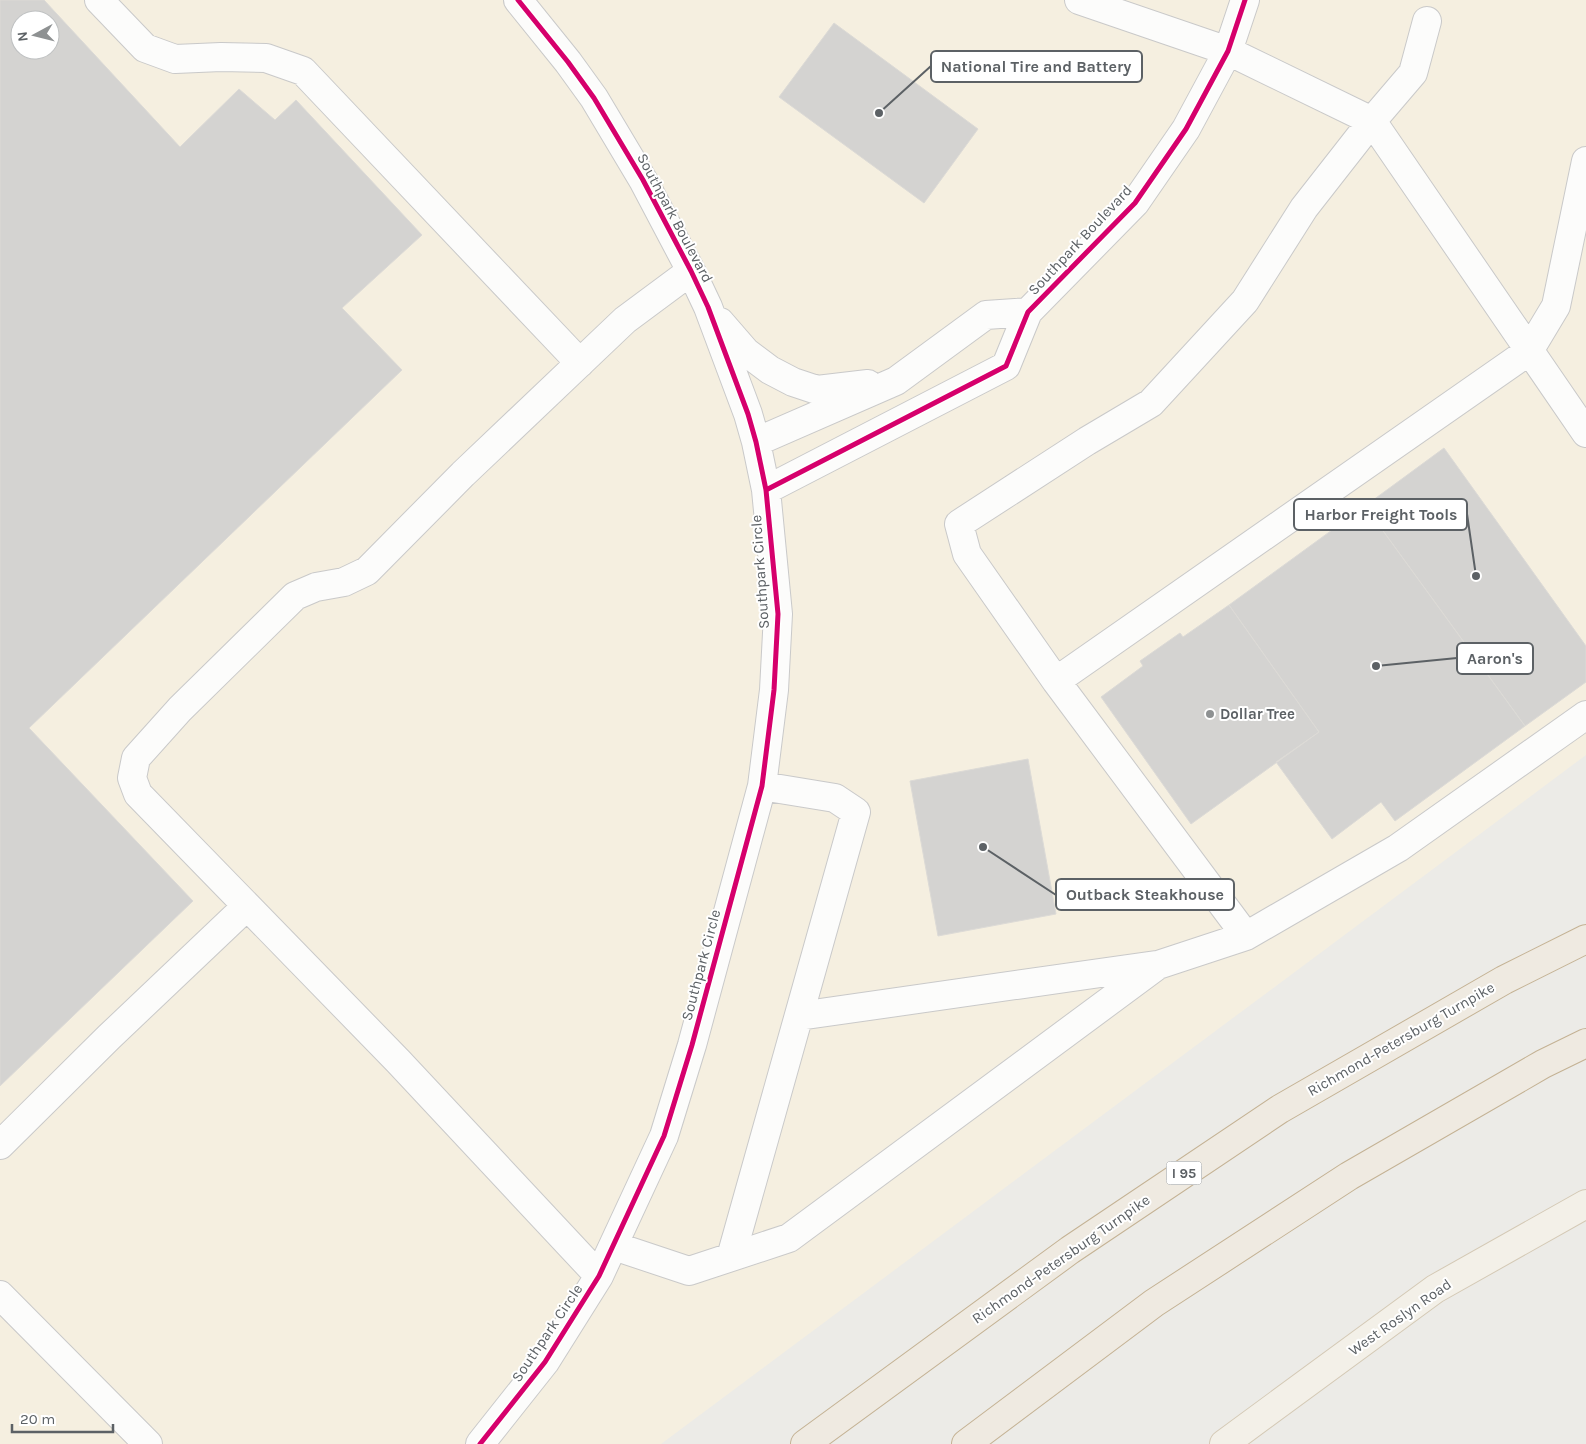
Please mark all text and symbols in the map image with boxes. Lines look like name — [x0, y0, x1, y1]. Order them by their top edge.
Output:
north arrow — [10, 10, 60, 60]
text: N — [14, 31, 32, 43]
callout: National Tire and Battery — [931, 51, 1142, 82]
text: National Tire and Battery — [941, 57, 1131, 76]
street label: Southpark Boulevard — [633, 150, 717, 286]
street label: Southpark Boulevard — [1024, 181, 1136, 299]
callout: Harbor Freight Tools — [1294, 499, 1467, 530]
text: Harbor Freight Tools — [1305, 505, 1458, 524]
street label: Southpark Circle — [747, 514, 773, 630]
callout: Aaron's — [1457, 643, 1533, 674]
text: Aaron's — [1467, 649, 1523, 668]
place label: Dollar Tree — [1220, 705, 1295, 723]
marker: Dollar Tree — [1204, 708, 1216, 720]
callout: Outback Steakhouse — [1056, 879, 1234, 910]
text: Outback Steakhouse — [1066, 885, 1224, 904]
street label: Southpark Circle — [678, 907, 724, 1023]
street label: Richmond-Petersburg Turnpike — [1304, 978, 1498, 1100]
road number: I 95 — [1166, 1162, 1202, 1184]
street label: Richmond-Petersburg Turnpike — [969, 1191, 1153, 1327]
street label: West Roslyn Road — [1345, 1275, 1455, 1359]
street label: Southpark Circle — [508, 1281, 586, 1385]
scale bar — [12, 1402, 114, 1434]
text: 20 m — [20, 1410, 55, 1428]

